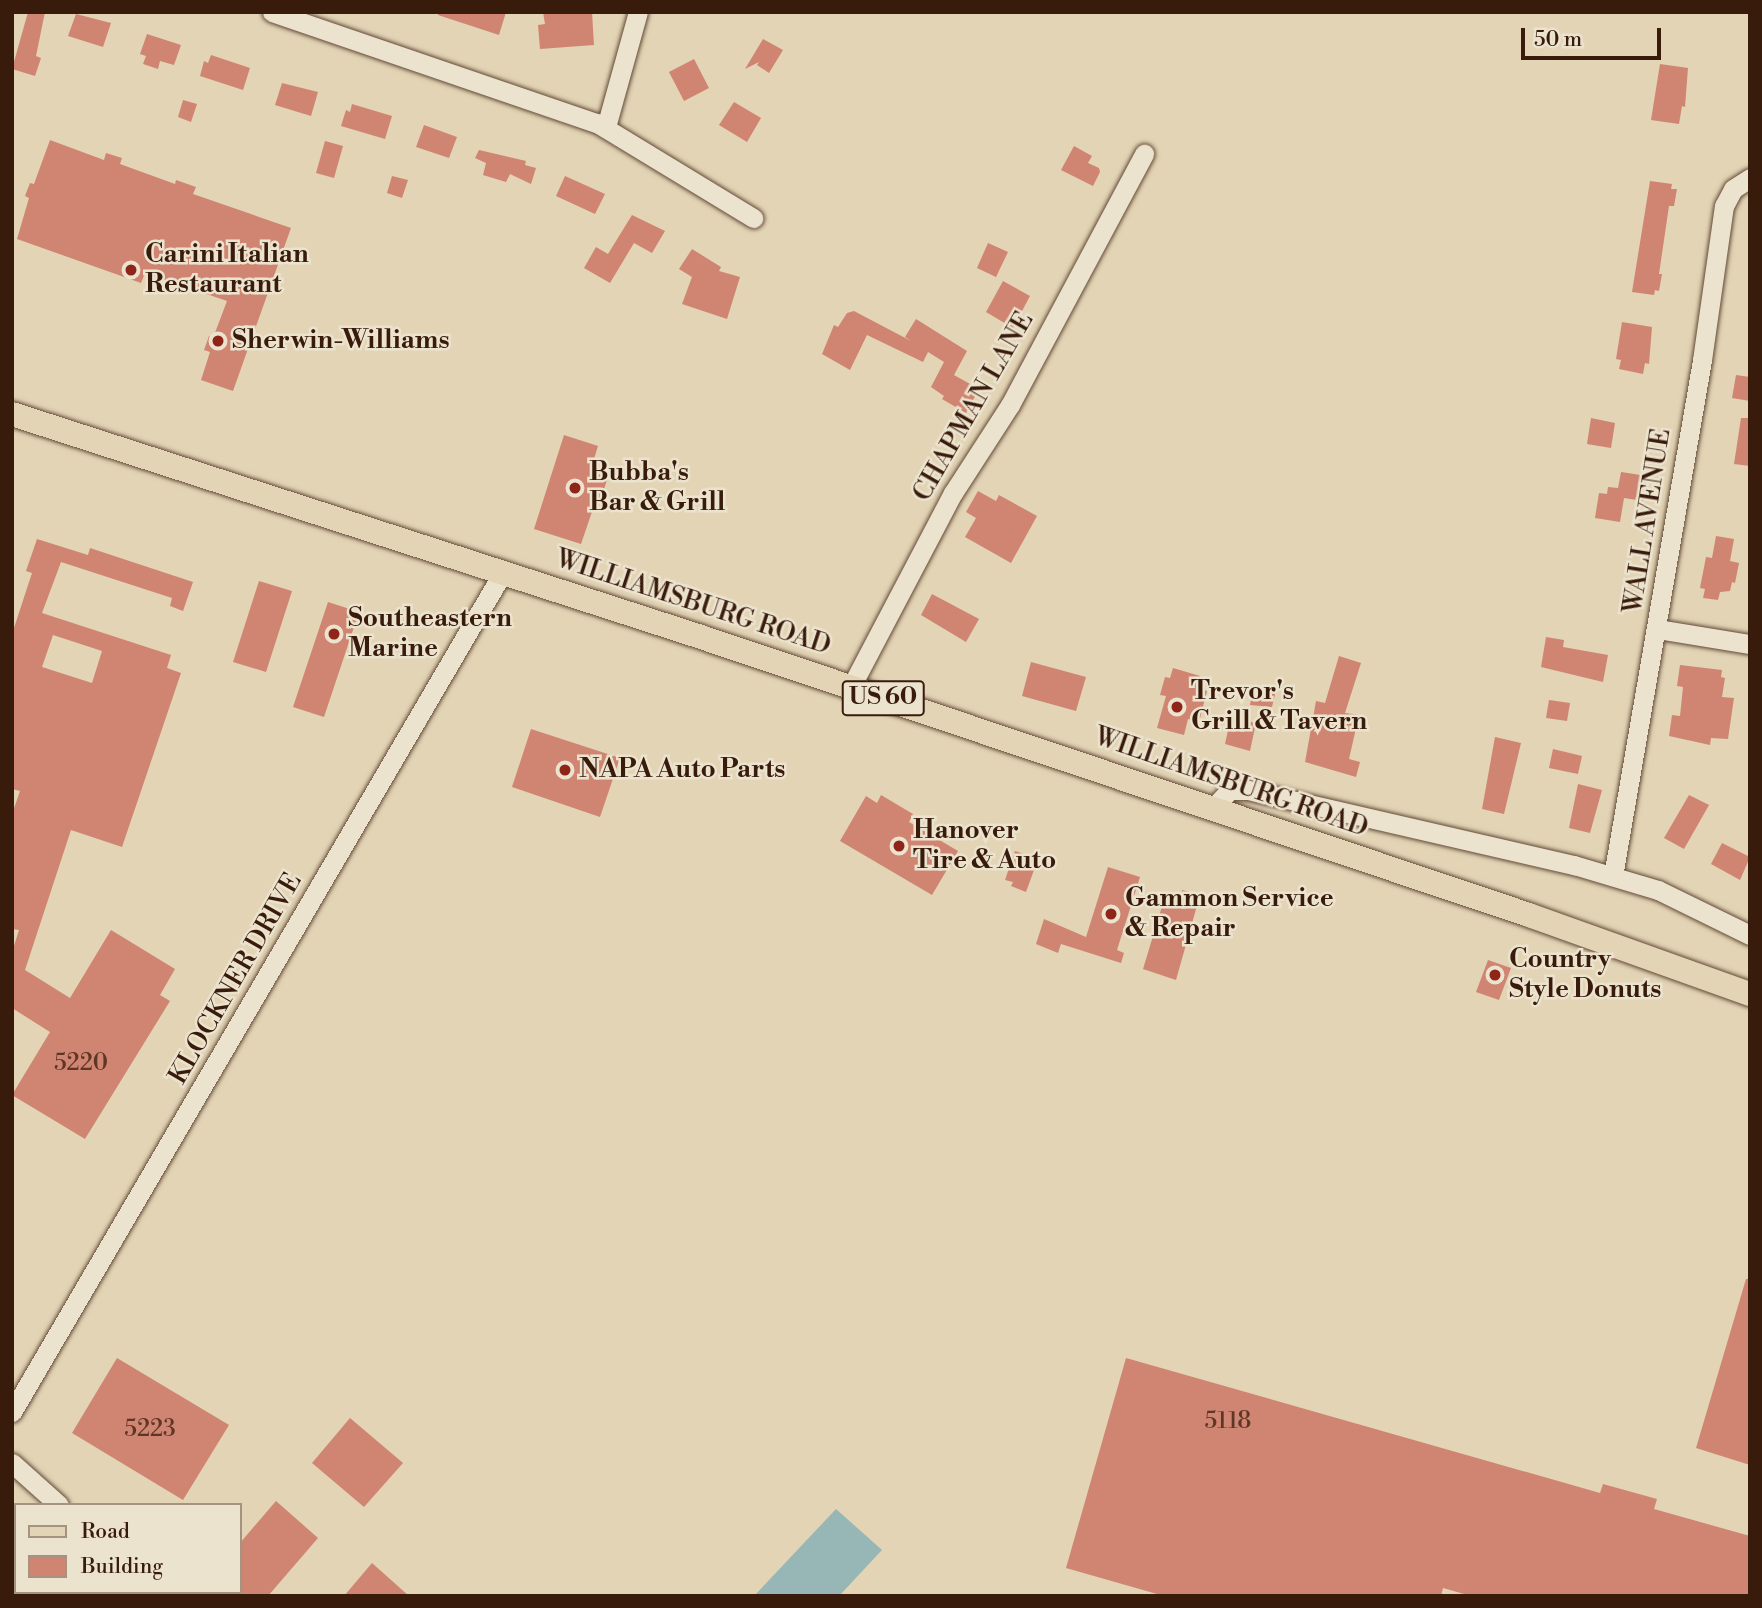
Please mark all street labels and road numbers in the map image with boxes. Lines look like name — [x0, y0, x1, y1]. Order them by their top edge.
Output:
street label: CHAPMAN LANE — [907, 307, 1041, 507]
street label: WALL AVENUE — [1618, 426, 1678, 616]
street label: WILLIAMSBURG ROAD — [552, 544, 834, 662]
road number: US 60 — [841, 678, 925, 718]
street label: WILLIAMSBURG ROAD — [1090, 722, 1372, 844]
street label: KLOCKNER DRIVE — [163, 868, 309, 1090]

